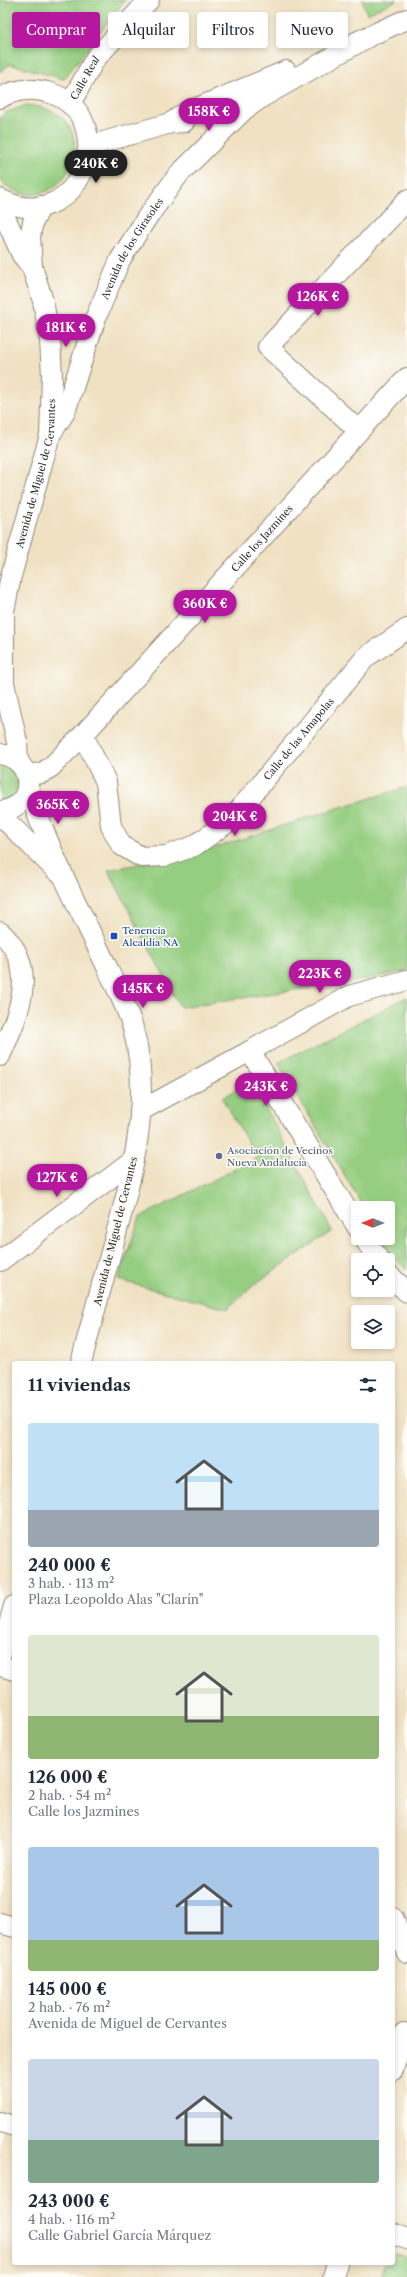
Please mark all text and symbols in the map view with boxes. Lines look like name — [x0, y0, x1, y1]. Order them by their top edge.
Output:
chip: Comprar — [12, 12, 100, 48]
chip: Alquilar — [108, 12, 189, 48]
chip: Filtros — [197, 12, 268, 48]
chip: Nuevo — [276, 12, 348, 48]
street label: Calle Real — [68, 53, 102, 102]
pin: 158K € — [176, 98, 242, 132]
text: 158K € — [188, 103, 230, 119]
pin: 240K € — [63, 150, 129, 184]
text: 240K € — [73, 155, 119, 171]
street label: Avenida de los Girasoles — [98, 195, 166, 302]
pin: 126K € — [285, 283, 351, 317]
text: 126K € — [297, 288, 339, 304]
pin: 181K € — [33, 314, 99, 348]
text: 181K € — [45, 319, 87, 335]
street label: Avenida de Miguel de Cervantes — [13, 399, 58, 551]
street label: Calle los Jazmines — [228, 502, 296, 575]
pin: 360K € — [172, 590, 238, 624]
text: 360K € — [183, 595, 228, 611]
street label: Calle de las Amapolas — [261, 695, 337, 783]
pin: 365K € — [25, 791, 91, 825]
text: 365K € — [36, 796, 80, 812]
pin: 204K € — [202, 803, 268, 837]
text: 204K € — [212, 808, 258, 824]
place label: Tenencia Alcaldía NA — [121, 924, 179, 949]
marker: Tenencia Alcaldía NA — [109, 931, 119, 941]
pin: 223K € — [287, 960, 353, 994]
text: 223K € — [298, 965, 342, 981]
pin: 145K € — [110, 975, 176, 1009]
text: 145K € — [122, 980, 164, 996]
pin: 243K € — [233, 1073, 299, 1107]
text: 243K € — [244, 1078, 288, 1094]
place label: Asociación de Vecinos Nueva Andalucía — [226, 1144, 333, 1169]
marker: Asociación de Vecinos Nueva Andalucía — [214, 1151, 224, 1161]
street label: Avenida de Miguel de Cervantes — [90, 1155, 140, 1308]
pin: 127K € — [24, 1164, 90, 1198]
text: 127K € — [36, 1169, 78, 1185]
north arrow — [351, 1201, 395, 1245]
map controls — [351, 1201, 395, 1349]
button: locate — [351, 1253, 395, 1297]
button: layers — [351, 1305, 395, 1349]
icon: filters — [357, 1374, 379, 1396]
text: 11 viviendas — [28, 1375, 131, 1395]
icon: home — [168, 1449, 240, 1521]
text: 240 000 € — [28, 1555, 111, 1575]
text: 3 hab. · 113 m² — [28, 1575, 114, 1591]
text: Plaza Leopoldo Alas "Clarín" — [28, 1591, 204, 1607]
icon: home — [168, 1661, 240, 1733]
text: 126 000 € — [28, 1767, 108, 1787]
text: 2 hab. · 54 m² — [28, 1787, 111, 1803]
text: Calle los Jazmines — [28, 1803, 139, 1819]
icon: home — [168, 1873, 240, 1945]
text: 145 000 € — [28, 1979, 107, 1999]
text: 2 hab. · 76 m² — [28, 1999, 110, 2015]
text: Avenida de Miguel de Cervantes — [28, 2015, 227, 2031]
icon: home — [168, 2085, 240, 2157]
text: 243 000 € — [28, 2191, 110, 2211]
text: 4 hab. · 116 m² — [28, 2211, 115, 2227]
text: Calle Gabriel García Márquez — [28, 2227, 211, 2243]

